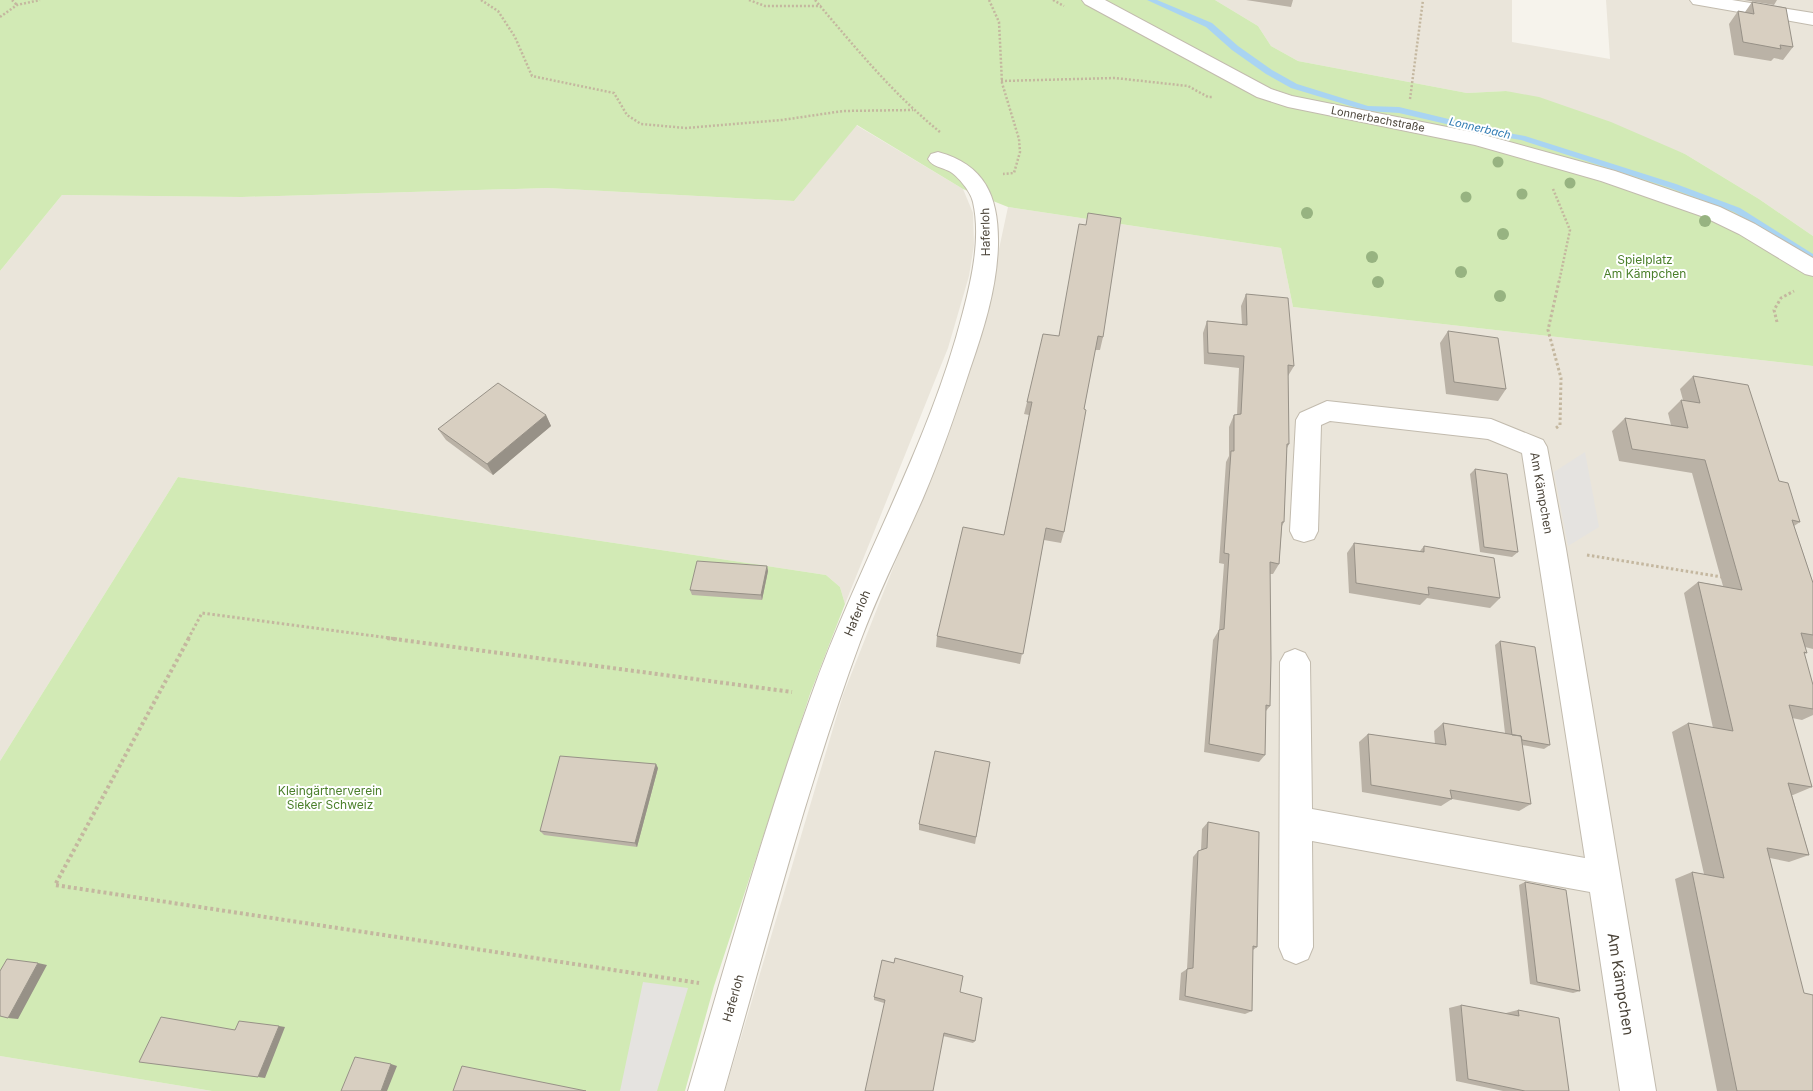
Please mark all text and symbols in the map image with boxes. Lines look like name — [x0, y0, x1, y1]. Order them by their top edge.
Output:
street label: Lonnerbachstraße — [1330, 103, 1426, 135]
water label: Lonnerbach — [1448, 114, 1513, 142]
street label: Haferloh — [977, 208, 993, 256]
park label: Spielplatz Am Kämpchen — [1604, 252, 1686, 281]
street label: Am Kämpchen — [1527, 451, 1557, 535]
street label: Haferloh — [841, 588, 873, 638]
park label: Kleingärtnerverein Sieker Schweiz — [278, 783, 382, 812]
street label: Am Kämpchen — [1604, 931, 1638, 1037]
street label: Haferloh — [719, 973, 747, 1023]

